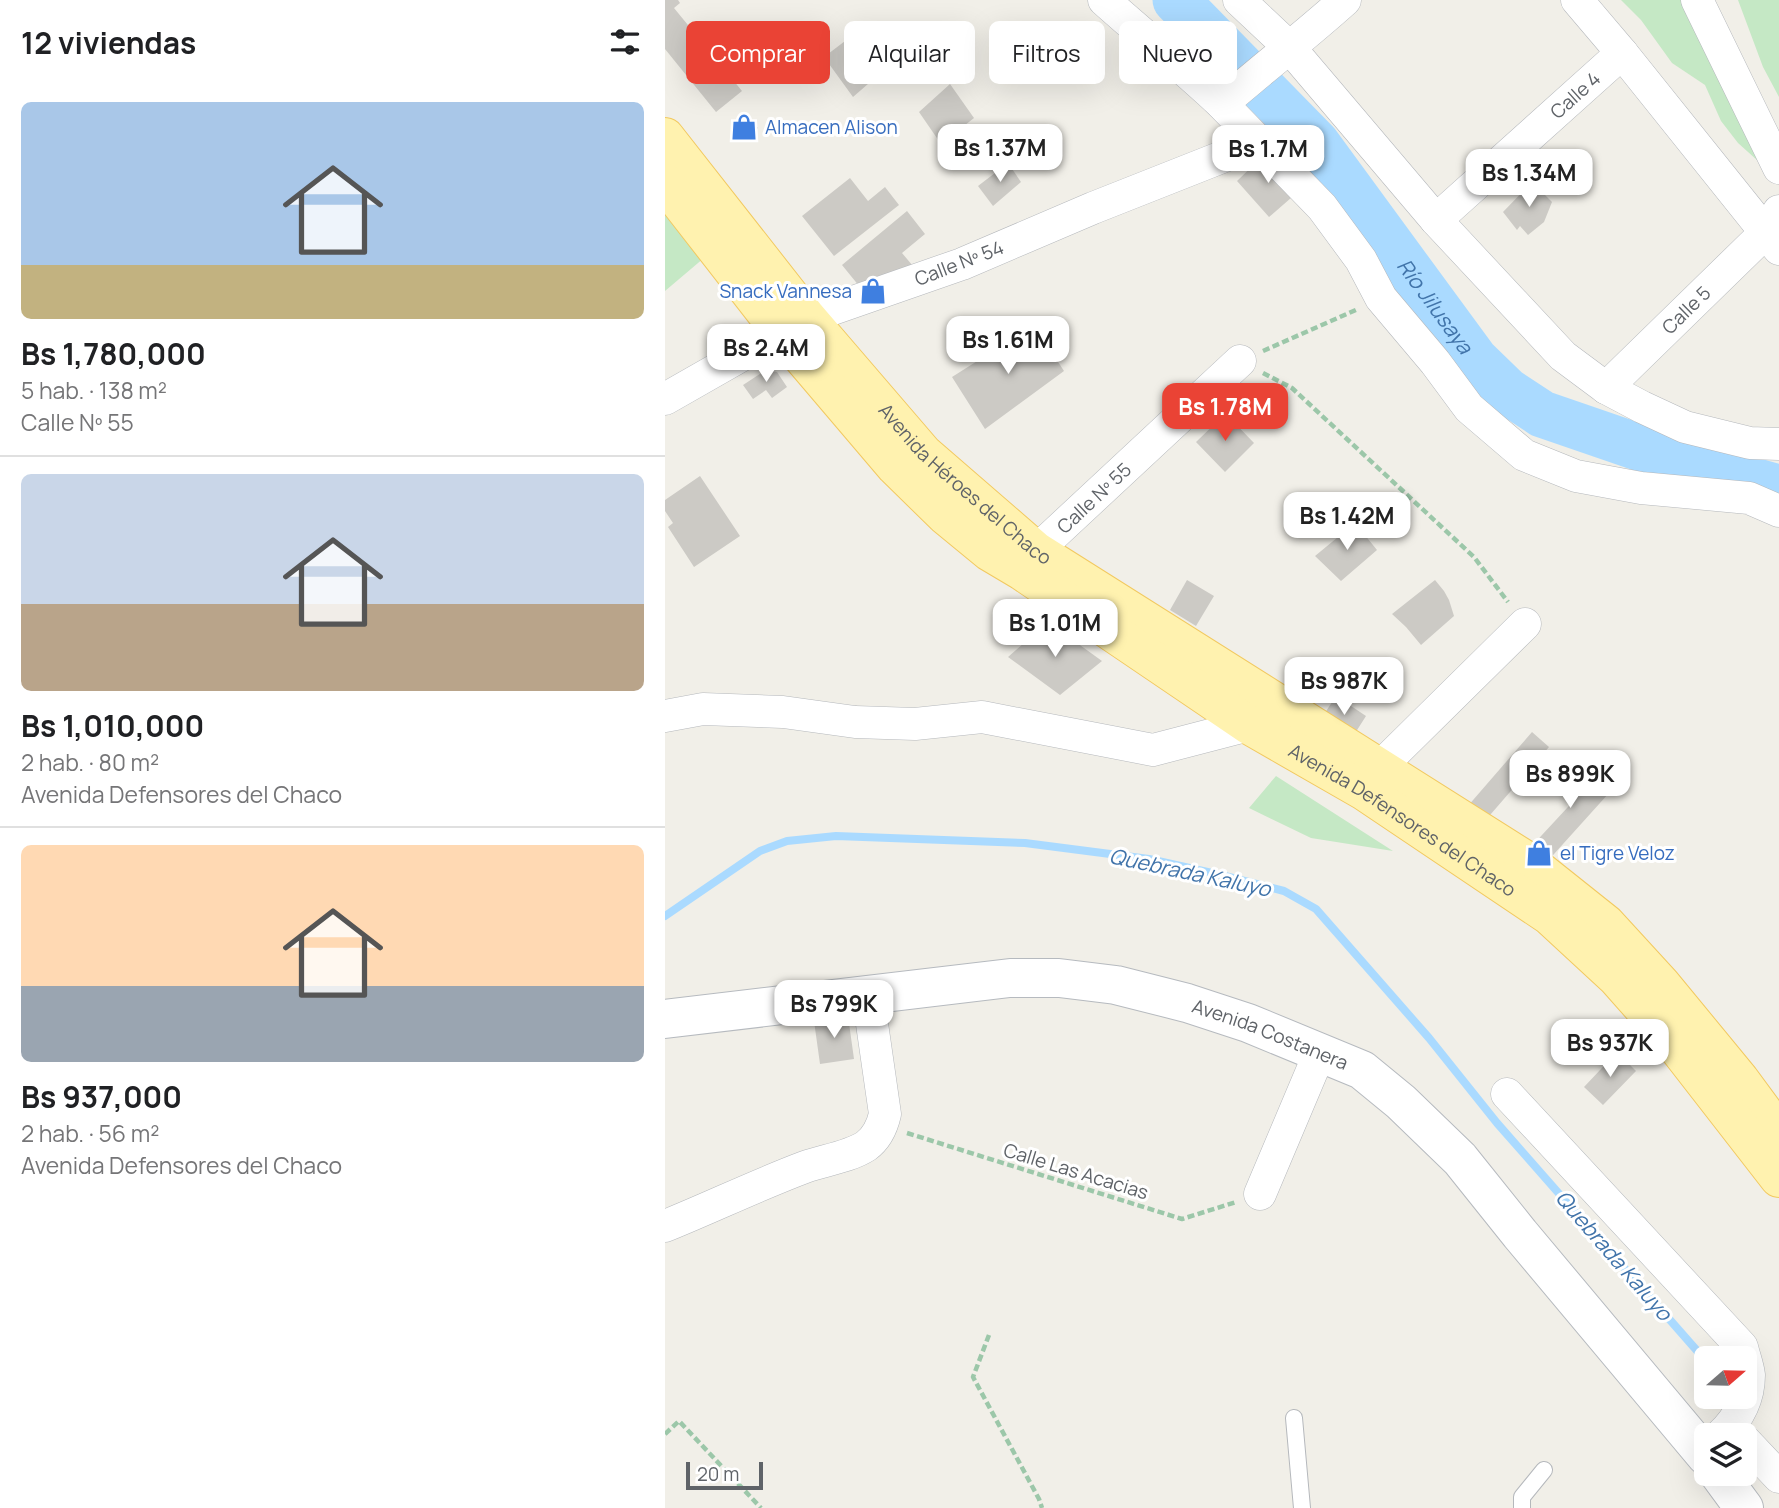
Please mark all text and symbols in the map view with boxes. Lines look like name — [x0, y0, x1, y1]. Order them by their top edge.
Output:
chip: Comprar — [686, 21, 830, 84]
chip: Alquilar — [844, 21, 975, 84]
chip: Filtros — [989, 21, 1105, 84]
chip: Nuevo — [1119, 21, 1237, 84]
text: 12 viviendas — [21, 22, 196, 63]
icon: filters — [606, 23, 644, 61]
street label: Calle 4 — [1544, 66, 1606, 125]
shop icon: Almacen Alison — [729, 112, 759, 142]
place label: Almacen Alison — [765, 114, 898, 140]
pin: Bs 1.37M — [928, 124, 1072, 184]
pin: Bs 1.7M — [1203, 125, 1333, 185]
text: Bs 1.37M — [953, 131, 1047, 163]
text: Bs 1.7M — [1228, 132, 1308, 164]
icon: home — [270, 147, 396, 273]
pin: Bs 1.34M — [1457, 150, 1601, 209]
text: Bs 1.34M — [1482, 156, 1576, 188]
street label: Calle Nº 54 — [911, 234, 1007, 292]
water label: Río Jilusaya — [1391, 253, 1480, 360]
shop icon: Snack Vannesa — [858, 276, 888, 306]
place label: Snack Vannesa — [719, 278, 852, 304]
street label: Calle 5 — [1656, 280, 1716, 340]
pin: Bs 1.61M — [936, 316, 1080, 376]
text: Bs 1.61M — [962, 323, 1054, 355]
pin: Bs 2.4M — [701, 324, 831, 384]
text: Bs 2.4M — [723, 331, 809, 363]
text: Bs 1,780,000 — [21, 333, 206, 374]
text: 5 hab. · 138 m² — [21, 374, 167, 406]
pin: Bs 1.78M — [1153, 384, 1297, 443]
text: Bs 1.78M — [1178, 390, 1272, 422]
street label: Avenida Héroes del Chaco — [873, 398, 1056, 571]
text: Calle Nº 55 — [21, 406, 134, 438]
street label: Calle Nº 55 — [1051, 457, 1137, 539]
pin: Bs 1.42M — [1275, 492, 1419, 552]
text: Bs 1.42M — [1299, 499, 1395, 531]
icon: home — [270, 519, 396, 645]
pin: Bs 1.01M — [983, 600, 1127, 659]
text: Bs 1.01M — [1009, 606, 1101, 638]
pin: Bs 987K — [1279, 658, 1409, 717]
text: Bs 987K — [1300, 664, 1388, 696]
text: Bs 1,010,000 — [21, 705, 204, 746]
street label: Avenida Defensores del Chaco — [1284, 737, 1521, 903]
text: 2 hab. · 80 m² — [21, 746, 159, 778]
pin: Bs 899K — [1505, 750, 1635, 810]
text: Bs 899K — [1525, 757, 1615, 789]
text: Avenida Defensores del Chaco — [21, 778, 342, 810]
shop icon: el Tigre Veloz — [1524, 838, 1554, 868]
place label: el Tigre Veloz — [1560, 840, 1675, 866]
water label: Quebrada Kaluyo — [1107, 841, 1275, 903]
icon: home — [270, 890, 396, 1016]
pin: Bs 799K — [769, 981, 899, 1040]
text: Bs 799K — [790, 987, 878, 1019]
street label: Avenida Costanera — [1189, 993, 1352, 1076]
pin: Bs 937K — [1545, 1020, 1675, 1079]
text: Bs 937K — [1567, 1026, 1653, 1058]
text: Bs 937,000 — [21, 1076, 182, 1117]
text: 2 hab. · 56 m² — [21, 1117, 159, 1149]
street label: Calle Las Acacias — [1000, 1137, 1152, 1205]
text: Avenida Defensores del Chaco — [21, 1149, 342, 1181]
water label: Quebrada Kaluyo — [1550, 1184, 1679, 1327]
north arrow — [1694, 1346, 1757, 1409]
map controls — [1694, 1346, 1757, 1486]
button: layers — [1694, 1423, 1757, 1486]
scale bar — [686, 1459, 763, 1491]
text: 20 m — [697, 1461, 739, 1487]

